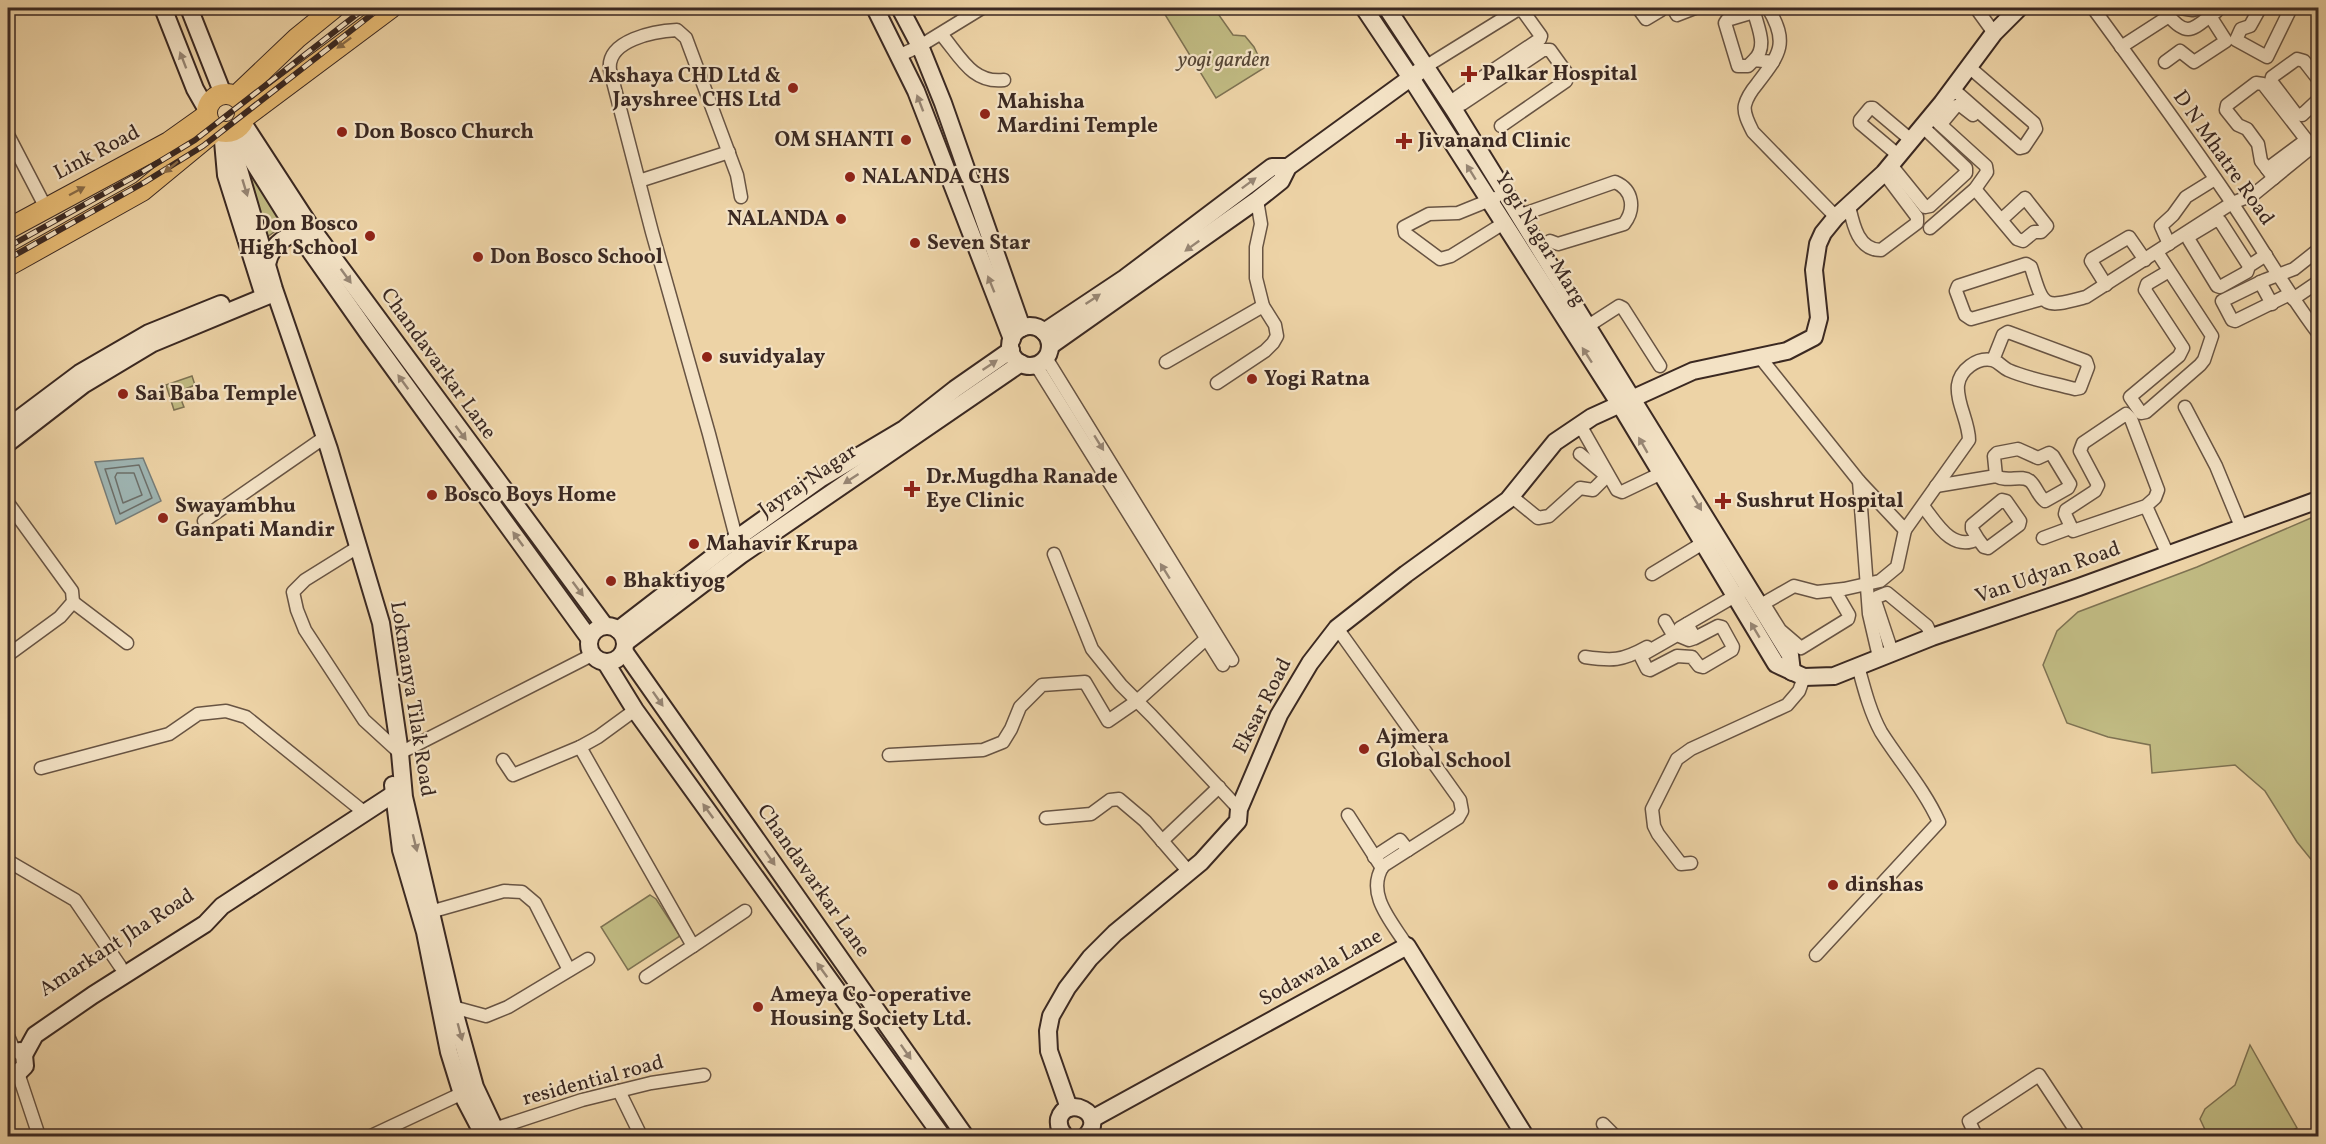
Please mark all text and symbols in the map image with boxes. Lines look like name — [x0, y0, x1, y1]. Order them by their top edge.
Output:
one-way arrow — [336, 36, 351, 48]
park label: yogi garden — [1175, 46, 1270, 75]
one-way arrow — [178, 50, 188, 68]
place label: Palkar Hospital — [1482, 60, 1637, 89]
place label: Akshaya CHD Ltd & Jayshree CHS Ltd — [589, 62, 781, 115]
marker: Palkar Hospital — [1460, 65, 1478, 83]
marker: Akshaya CHD Ltd & Jayshree CHS Ltd — [786, 81, 800, 95]
street label: D N Mhatre Road — [2165, 84, 2281, 232]
place label: Mahisha Mardini Temple — [997, 88, 1158, 141]
one-way arrow — [915, 93, 925, 111]
marker: Mahisha Mardini Temple — [978, 107, 992, 121]
street label: Link Road — [49, 118, 145, 188]
place label: Don Bosco Church — [354, 118, 534, 147]
marker: Don Bosco Church — [335, 125, 349, 139]
place label: OM SHANTI — [775, 126, 894, 155]
place label: Jivanand Clinic — [1417, 127, 1571, 156]
marker: Jivanand Clinic — [1395, 132, 1413, 150]
marker: OM SHANTI — [899, 133, 913, 147]
one-way arrow — [164, 160, 179, 173]
place label: NALANDA CHS — [862, 163, 1010, 192]
one-way arrow — [1466, 164, 1477, 180]
street label: Yogi Nagar Marg — [1487, 166, 1593, 312]
marker: NALANDA CHS — [843, 170, 857, 184]
one-way arrow — [1242, 178, 1257, 190]
one-way arrow — [241, 179, 250, 197]
one-way arrow — [69, 186, 86, 196]
place label: NALANDA — [727, 205, 829, 234]
place label: Don Bosco High School — [239, 210, 358, 263]
marker: NALANDA — [834, 212, 848, 226]
marker: Don Bosco High School — [363, 229, 377, 243]
place label: Seven Star — [927, 229, 1030, 258]
marker: Seven Star — [908, 236, 922, 250]
one-way arrow — [1184, 240, 1199, 252]
place label: Don Bosco School — [490, 243, 663, 272]
marker: Don Bosco School — [471, 250, 485, 264]
one-way arrow — [340, 267, 352, 283]
one-way arrow — [986, 275, 996, 293]
street label: Chandavarkar Lane — [373, 282, 503, 446]
one-way arrow — [1084, 293, 1100, 305]
place label: suvidyalay — [719, 343, 825, 372]
one-way arrow — [1581, 347, 1593, 363]
marker: suvidyalay — [700, 350, 714, 364]
one-way arrow — [982, 359, 998, 371]
place label: Yogi Ratna — [1264, 365, 1370, 394]
marker: Yogi Ratna — [1245, 372, 1259, 386]
one-way arrow — [397, 374, 409, 390]
place label: Sai Baba Temple — [135, 380, 297, 409]
marker: Sai Baba Temple — [116, 387, 130, 401]
one-way arrow — [455, 425, 468, 441]
one-way arrow — [1094, 435, 1105, 451]
street label: Jayraj Nagar — [753, 437, 863, 525]
one-way arrow — [1638, 437, 1649, 453]
place label: Dr.Mugdha Ranade Eye Clinic — [926, 463, 1118, 516]
one-way arrow — [843, 473, 859, 484]
marker: Dr.Mugdha Ranade Eye Clinic — [903, 480, 921, 498]
place label: Bosco Boys Home — [444, 481, 616, 510]
place label: Sushrut Hospital — [1736, 487, 1904, 516]
marker: Bosco Boys Home — [425, 488, 439, 502]
place label: Swayambhu Ganpati Mandir — [175, 492, 335, 545]
marker: Sushrut Hospital — [1714, 492, 1732, 510]
one-way arrow — [1692, 495, 1703, 511]
marker: Swayambhu Ganpati Mandir — [156, 511, 170, 525]
place label: Mahavir Krupa — [706, 530, 858, 559]
one-way arrow — [512, 532, 524, 548]
street label: Van Udyan Road — [1972, 535, 2124, 611]
marker: Mahavir Krupa — [687, 537, 701, 551]
one-way arrow — [1159, 563, 1170, 579]
place label: Bhaktiyog — [623, 567, 725, 596]
marker: Bhaktiyog — [604, 574, 618, 588]
one-way arrow — [572, 581, 584, 597]
street label: Lokmanya Tilak Road — [382, 599, 442, 799]
one-way arrow — [1750, 622, 1761, 638]
street label: Eksar Road — [1226, 653, 1300, 759]
one-way arrow — [652, 690, 664, 706]
place label: Ajmera Global School — [1376, 723, 1511, 776]
marker: Ajmera Global School — [1357, 742, 1371, 756]
street label: Chandavarkar Lane — [749, 799, 877, 963]
one-way arrow — [703, 804, 715, 819]
one-way arrow — [411, 834, 420, 852]
one-way arrow — [764, 850, 776, 866]
place label: dinshas — [1845, 871, 1924, 900]
marker: dinshas — [1826, 878, 1840, 892]
street label: Amarkant Jha Road — [34, 882, 200, 1004]
street label: Sodawala Lane — [1254, 922, 1388, 1014]
one-way arrow — [816, 962, 828, 978]
place label: Ameya Co-operative Housing Society Ltd. — [770, 981, 972, 1034]
marker: Ameya Co-operative Housing Society Ltd. — [751, 1000, 765, 1014]
one-way arrow — [456, 1023, 465, 1041]
one-way arrow — [900, 1044, 912, 1060]
street label: residential road — [519, 1048, 667, 1114]

